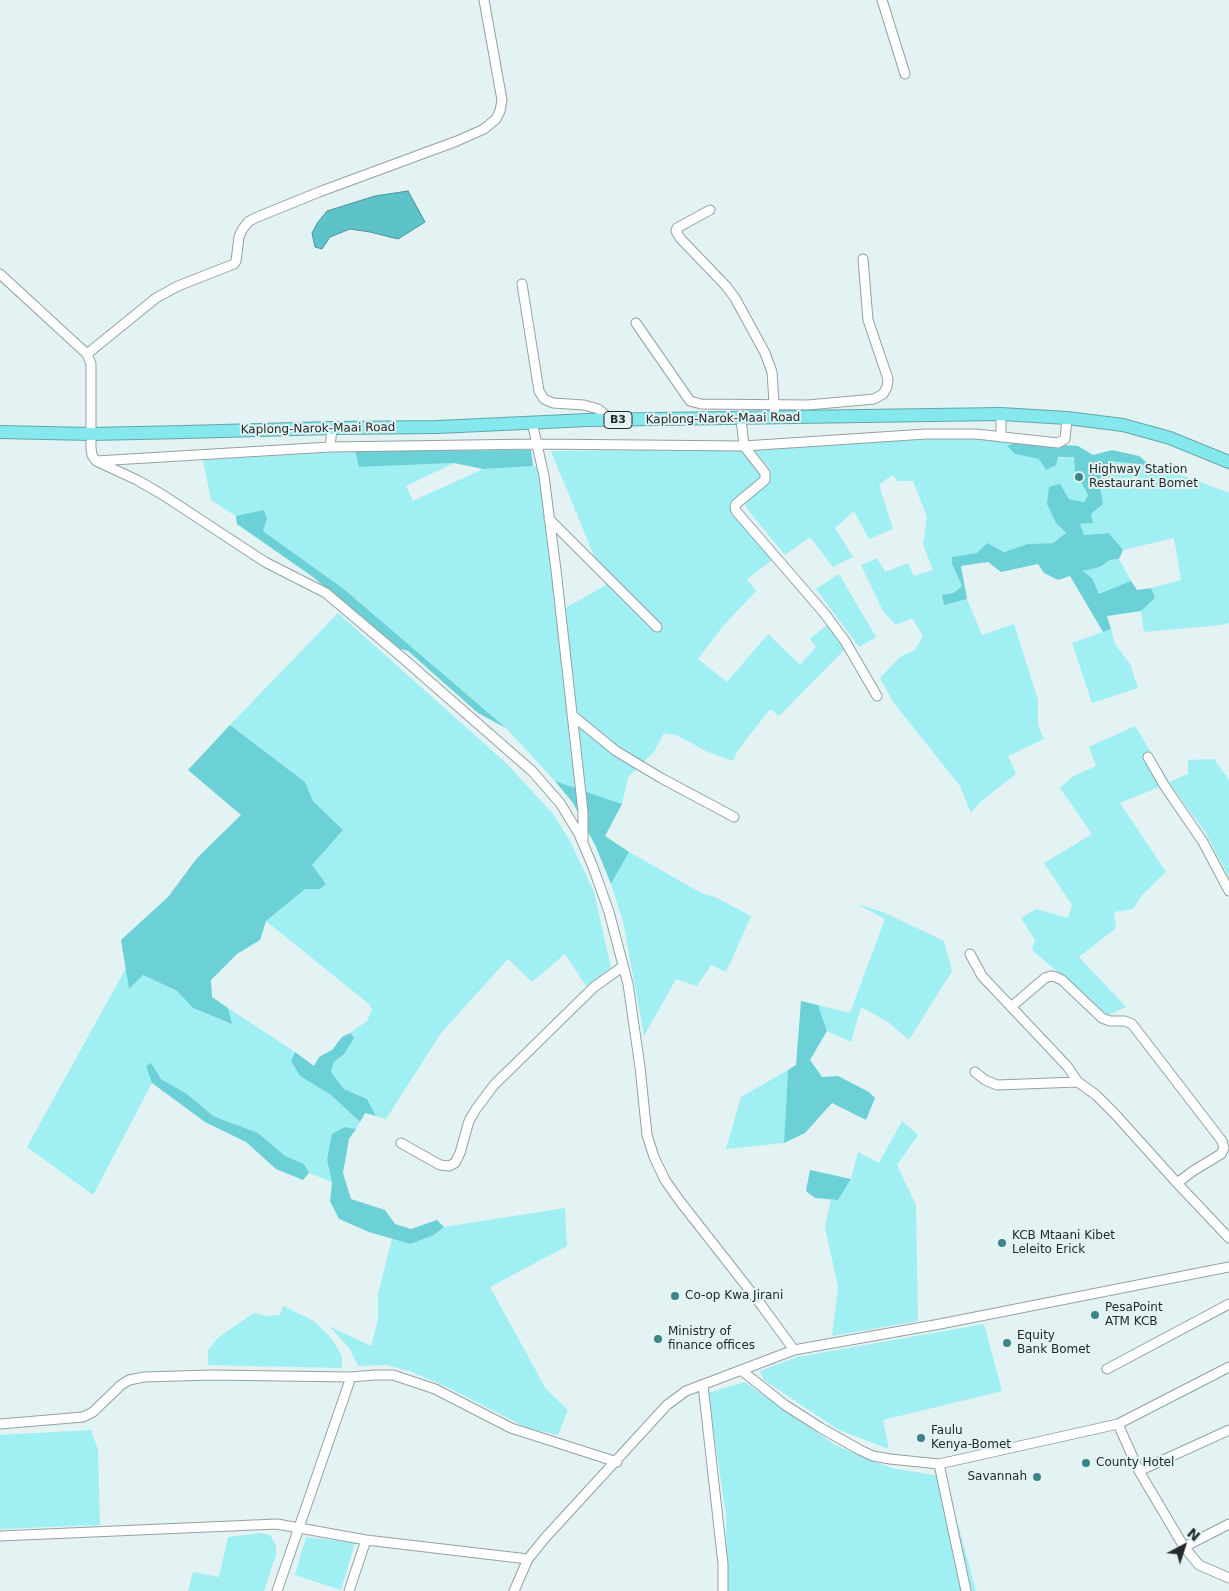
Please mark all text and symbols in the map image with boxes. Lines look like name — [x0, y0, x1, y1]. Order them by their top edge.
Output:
street label: Kaplong-Narok-Maai Road — [645, 410, 801, 428]
road number: B3 — [604, 412, 632, 428]
street label: Kaplong-Narok-Maai Road — [240, 420, 396, 438]
place label: Highway Station Restaurant Bomet — [1089, 463, 1198, 491]
marker: Highway Station Restaurant Bomet — [1073, 471, 1085, 483]
place label: KCB Mtaani Kibet Leleito Erick — [1012, 1229, 1115, 1257]
marker: KCB Mtaani Kibet Leleito Erick — [996, 1237, 1008, 1249]
place label: Co-op Kwa Jirani — [685, 1289, 783, 1303]
marker: Co-op Kwa Jirani — [669, 1290, 681, 1302]
place label: PesaPoint ATM KCB — [1105, 1301, 1163, 1329]
marker: PesaPoint ATM KCB — [1089, 1309, 1101, 1321]
place label: Ministry of finance offices — [668, 1325, 755, 1353]
place label: Equity Bank Bomet — [1017, 1329, 1090, 1357]
marker: Ministry of finance offices — [652, 1333, 664, 1345]
marker: Equity Bank Bomet — [1001, 1337, 1013, 1349]
place label: Faulu Kenya-Bomet — [931, 1424, 1011, 1452]
marker: Faulu Kenya-Bomet — [915, 1432, 927, 1444]
place label: County Hotel — [1096, 1456, 1174, 1470]
marker: County Hotel — [1080, 1457, 1092, 1469]
place label: Savannah — [967, 1470, 1027, 1484]
marker: Savannah — [1031, 1471, 1043, 1483]
north arrow — [1159, 1521, 1209, 1571]
text: N — [1184, 1525, 1203, 1544]

